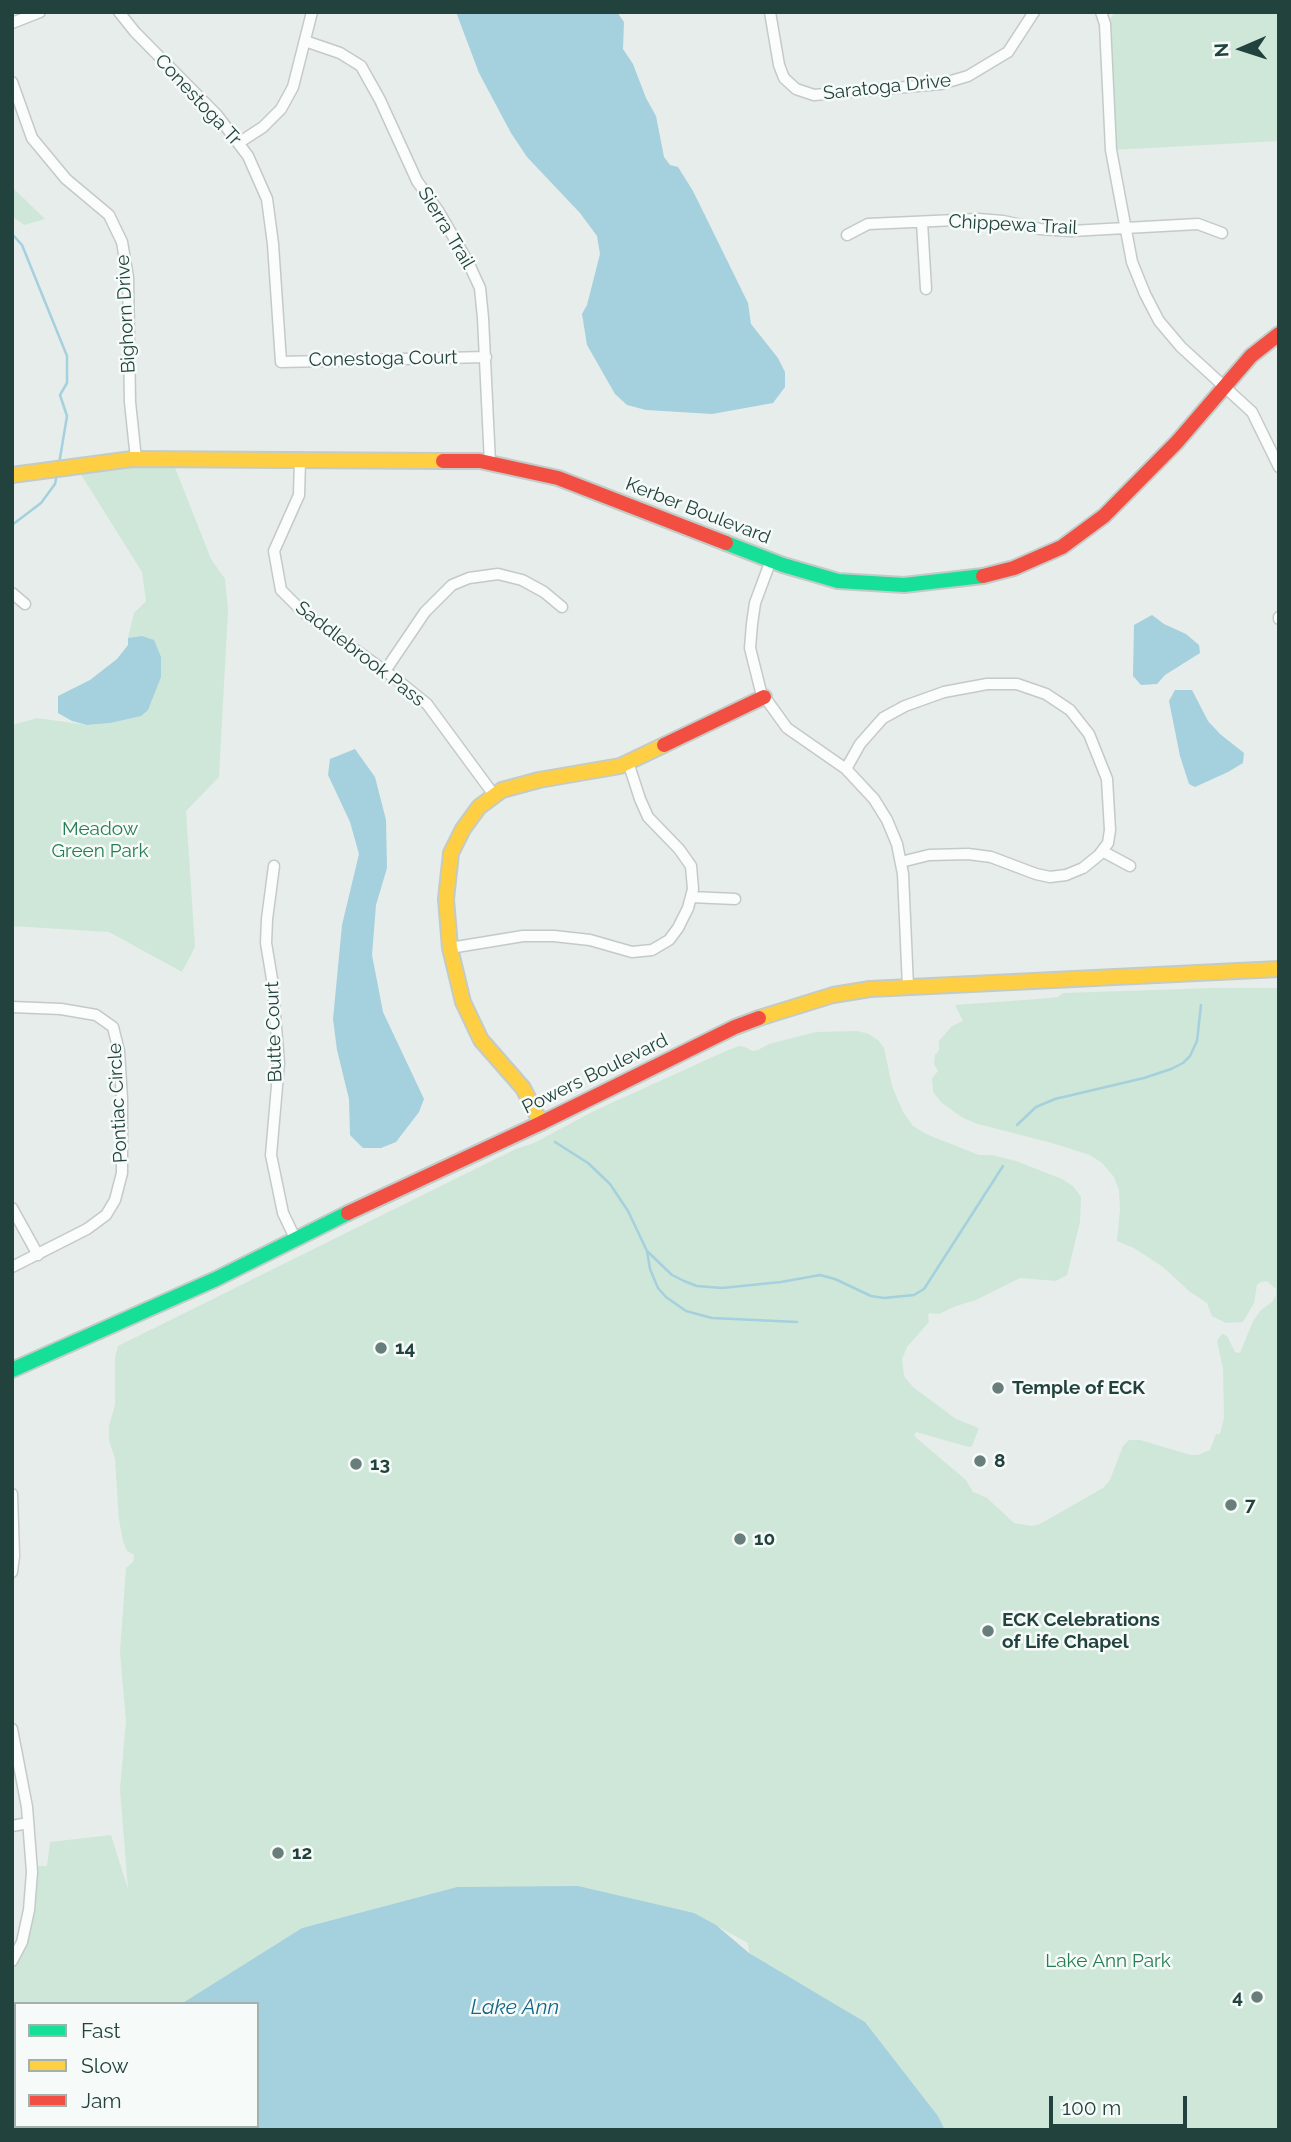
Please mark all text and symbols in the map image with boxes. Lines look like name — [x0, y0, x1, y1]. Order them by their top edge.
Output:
north arrow — [1207, 14, 1277, 84]
text: N — [1210, 42, 1232, 58]
street label: Conestoga Tr — [150, 50, 246, 150]
street label: Saratoga Drive — [822, 69, 952, 105]
street label: Sierra Trail — [413, 183, 479, 273]
street label: Chippewa Trail — [948, 210, 1078, 240]
street label: Bighorn Drive — [112, 254, 140, 374]
street label: Conestoga Court — [308, 346, 458, 372]
street label: Kerber Boulevard — [622, 473, 774, 549]
street label: Saddlebrook Pass — [291, 596, 429, 712]
park label: Meadow Green Park — [52, 818, 148, 862]
street label: Butte Court — [261, 981, 287, 1083]
street label: Powers Boulevard — [518, 1029, 672, 1119]
street label: Pontiac Circle — [103, 1042, 133, 1164]
place label: 14 — [395, 1337, 415, 1359]
marker: 14 — [373, 1340, 389, 1356]
place label: Temple of ECK — [1012, 1377, 1145, 1399]
marker: Temple of ECK — [990, 1380, 1006, 1396]
place label: 8 — [994, 1450, 1005, 1472]
place label: 13 — [370, 1453, 390, 1475]
marker: 8 — [972, 1453, 988, 1469]
marker: 13 — [348, 1456, 364, 1472]
place label: 7 — [1245, 1494, 1256, 1516]
marker: 7 — [1223, 1497, 1239, 1513]
place label: 10 — [754, 1528, 775, 1550]
marker: 10 — [732, 1531, 748, 1547]
place label: ECK Celebrations of Life Chapel — [1002, 1609, 1160, 1653]
marker: ECK Celebrations of Life Chapel — [980, 1623, 996, 1639]
place label: 12 — [292, 1842, 312, 1864]
marker: 12 — [270, 1845, 286, 1861]
park label: Lake Ann Park — [1045, 1950, 1171, 1972]
place label: 4 — [1232, 1986, 1243, 2008]
marker: 4 — [1249, 1989, 1265, 2005]
water label: Lake Ann — [471, 1995, 559, 2021]
legend — [14, 2002, 259, 2128]
text: Fast — [81, 2018, 121, 2043]
text: Slow — [81, 2053, 129, 2078]
scale bar — [1053, 2082, 1191, 2126]
text: Jam — [81, 2088, 122, 2113]
text: 100 m — [1062, 2095, 1121, 2120]

